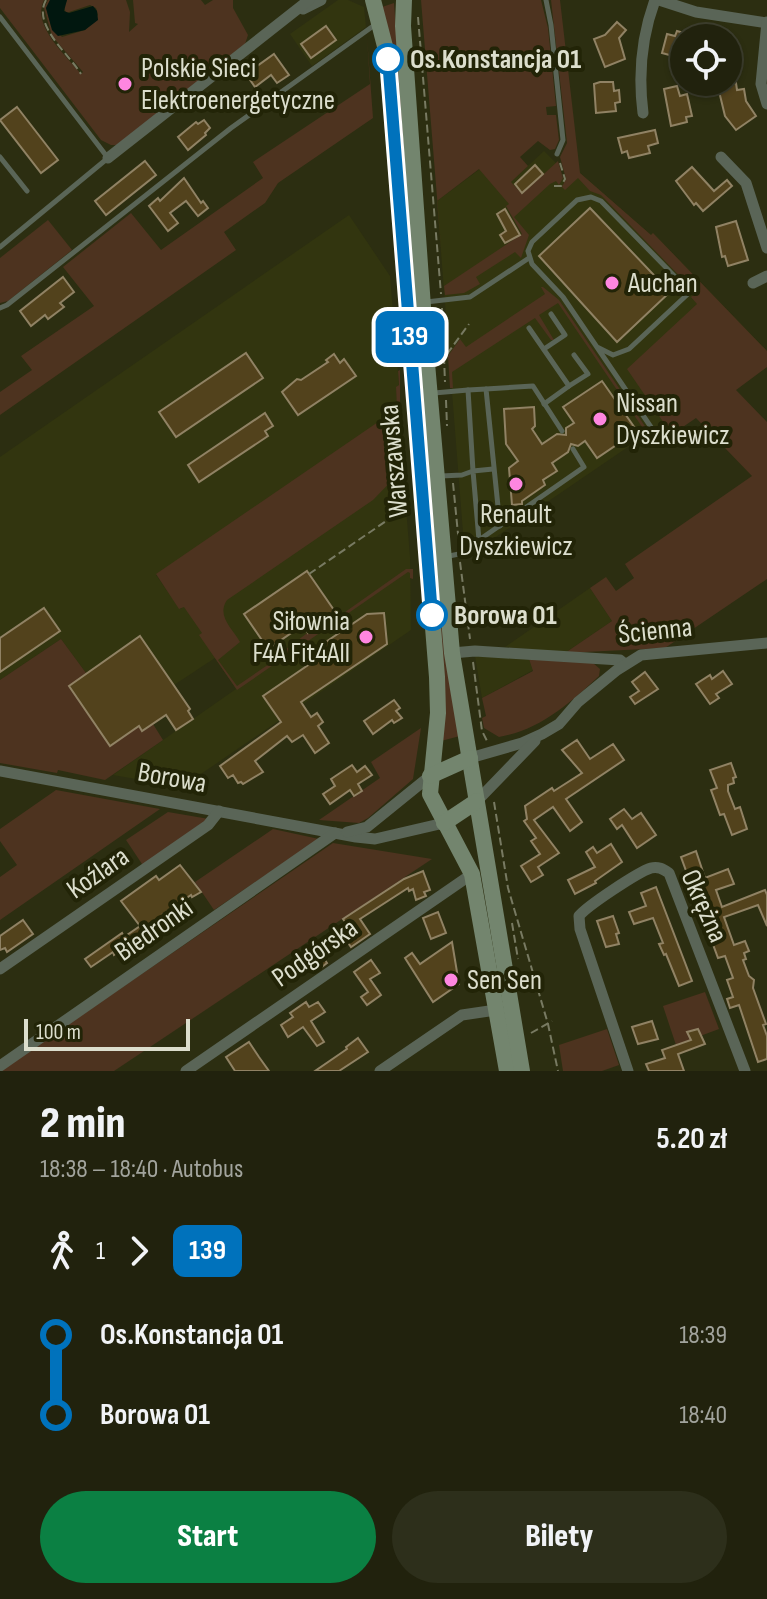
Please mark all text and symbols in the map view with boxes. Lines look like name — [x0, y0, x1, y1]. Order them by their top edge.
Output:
map controls — [670, 24, 742, 96]
button: locate — [670, 24, 742, 96]
place label: Os.Konstancja 01 — [410, 43, 581, 76]
marker: Os.Konstancja 01 — [373, 44, 403, 74]
place label: Polskie Sieci Elektroenergetyczne — [141, 52, 335, 117]
marker: Polskie Sieci Elektroenergetyczne — [116, 75, 134, 93]
place label: Auchan — [627, 267, 698, 300]
marker: Auchan — [603, 274, 621, 292]
line badge: 139 — [364, 311, 456, 363]
text: 139 — [392, 320, 428, 353]
place label: Nissan Dyszkiewicz — [616, 387, 729, 452]
street label: Warszawska — [373, 403, 415, 519]
marker: Nissan Dyszkiewicz — [591, 410, 609, 428]
marker: Renault Dyszkiewicz — [507, 475, 525, 493]
place label: Renault Dyszkiewicz — [459, 498, 573, 563]
place label: Borowa 01 — [454, 599, 557, 632]
marker: Borowa 01 — [417, 600, 447, 630]
place label: Siłownia F4A Fit4All — [253, 605, 350, 670]
street label: Ścienna — [616, 611, 694, 651]
marker: Siłownia F4A Fit4All — [357, 628, 375, 646]
street label: Borowa — [135, 756, 209, 800]
street label: Koźlara — [61, 840, 135, 906]
street label: Okrężna — [673, 864, 735, 948]
street label: Biedronki — [109, 891, 199, 969]
street label: Podgórska — [266, 912, 364, 994]
place label: Sen Sen — [467, 964, 542, 997]
marker: Sen Sen — [442, 971, 460, 989]
scale bar — [24, 1015, 190, 1051]
text: 100 m — [36, 1019, 81, 1046]
text: 2 min — [40, 1097, 125, 1150]
text: 5.20 zł — [657, 1121, 727, 1157]
text: 18:38 – 18:40 · Autobus — [40, 1154, 243, 1185]
icon: walk — [40, 1229, 84, 1273]
icon: forward — [117, 1229, 161, 1273]
text: 139 — [189, 1234, 226, 1267]
text: 1 — [96, 1236, 105, 1267]
text: Os.Konstancja 01 — [100, 1317, 283, 1353]
text: 18:39 — [679, 1320, 727, 1351]
text: Borowa 01 — [100, 1397, 210, 1433]
text: 18:40 — [679, 1400, 727, 1431]
button: Start — [40, 1491, 376, 1583]
button: Bilety — [392, 1491, 727, 1583]

